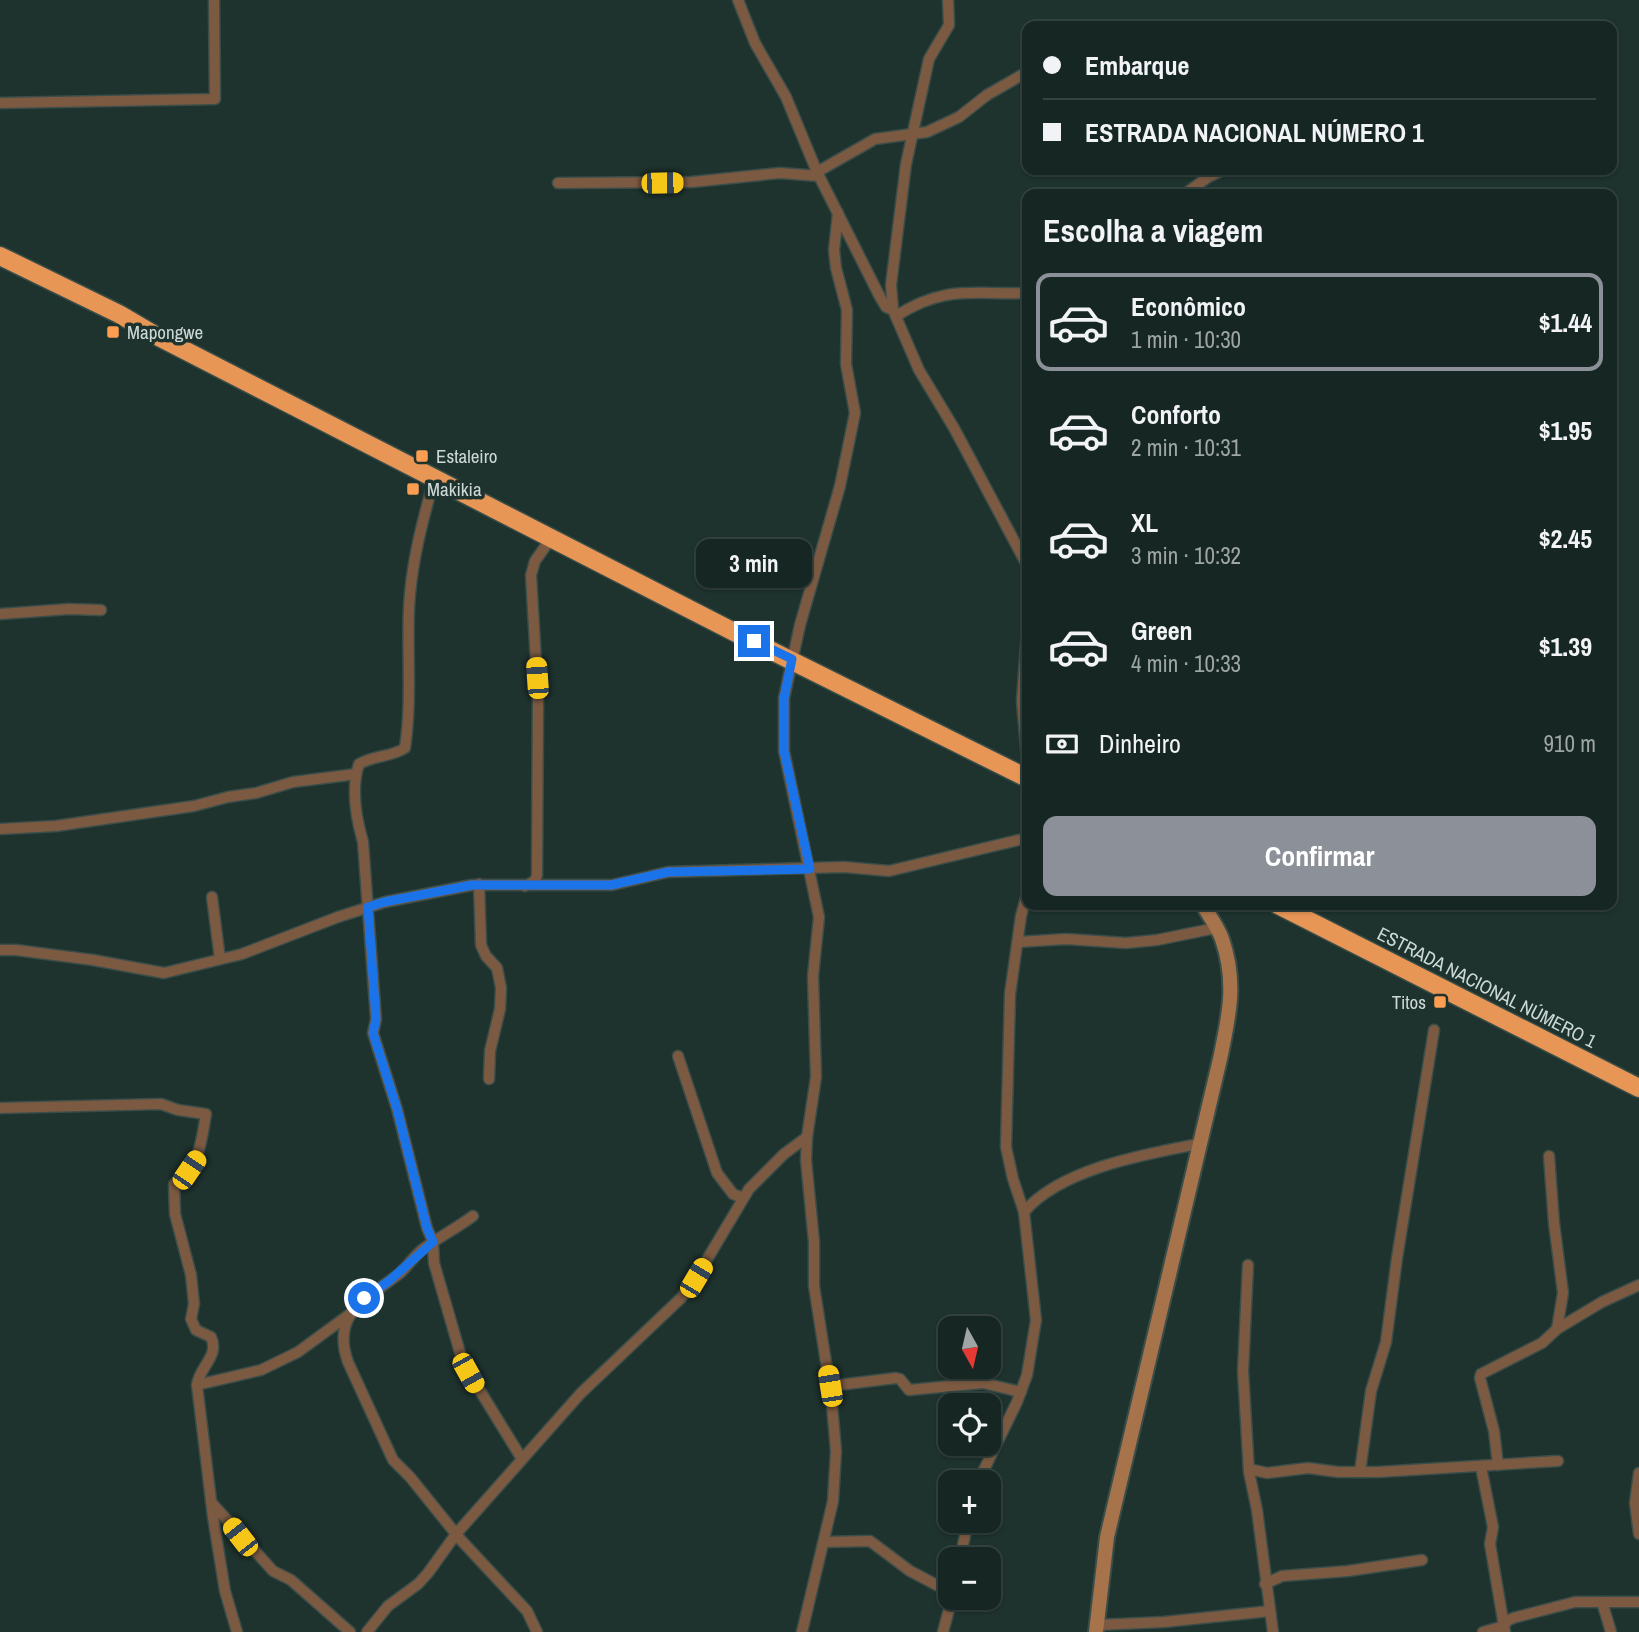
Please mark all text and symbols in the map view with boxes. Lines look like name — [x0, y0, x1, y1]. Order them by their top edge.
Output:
text: Embarque — [1085, 48, 1189, 83]
text: ESTRADA NACIONAL NÚMERO 1 — [1085, 115, 1424, 150]
car — [641, 172, 684, 194]
text: Escolha a viagem — [1043, 209, 1263, 252]
text: Econômico — [1131, 289, 1246, 324]
icon: car — [1047, 291, 1110, 354]
text: $1.44 — [1539, 305, 1592, 340]
place label: Mapongwe — [127, 319, 203, 345]
marker: Mapongwe — [105, 324, 121, 340]
text: 1 min · 10:30 — [1131, 324, 1241, 355]
text: Conforto — [1131, 397, 1221, 432]
icon: car — [1047, 399, 1110, 462]
text: $1.95 — [1539, 413, 1592, 448]
text: 2 min · 10:31 — [1131, 432, 1241, 463]
place label: Estaleiro — [436, 443, 497, 469]
marker: Estaleiro — [414, 448, 430, 464]
place label: Makikia — [427, 476, 482, 502]
marker: Makikia — [405, 481, 421, 497]
text: XL — [1131, 505, 1158, 540]
icon: car — [1047, 507, 1110, 570]
text: $2.45 — [1539, 521, 1592, 556]
callout: 3 min — [696, 540, 812, 588]
text: 3 min · 10:32 — [1131, 540, 1241, 571]
text: 3 min — [729, 548, 779, 579]
text: Green — [1131, 613, 1193, 648]
icon: car — [1047, 615, 1110, 678]
route end — [738, 625, 770, 657]
text: $1.39 — [1539, 629, 1592, 664]
text: 4 min · 10:33 — [1131, 648, 1241, 679]
car — [526, 656, 549, 700]
icon: cash — [1043, 725, 1081, 763]
text: Dinheiro — [1099, 726, 1181, 761]
text: 910 m — [1544, 728, 1596, 759]
button: Confirmar — [1043, 816, 1596, 896]
street label: ESTRADA NACIONAL NÚMERO 1 — [1373, 920, 1601, 1054]
place label: Titos — [1392, 989, 1426, 1015]
marker: Titos — [1432, 994, 1448, 1010]
car — [169, 1147, 210, 1193]
car — [677, 1255, 716, 1301]
route start — [348, 1282, 380, 1314]
north arrow — [938, 1316, 1001, 1379]
map controls — [938, 1316, 1001, 1610]
car — [449, 1350, 488, 1396]
car — [817, 1364, 844, 1408]
button: locate — [938, 1393, 1001, 1456]
button: + — [938, 1470, 1001, 1533]
car — [219, 1514, 262, 1560]
button: − — [938, 1547, 1001, 1610]

